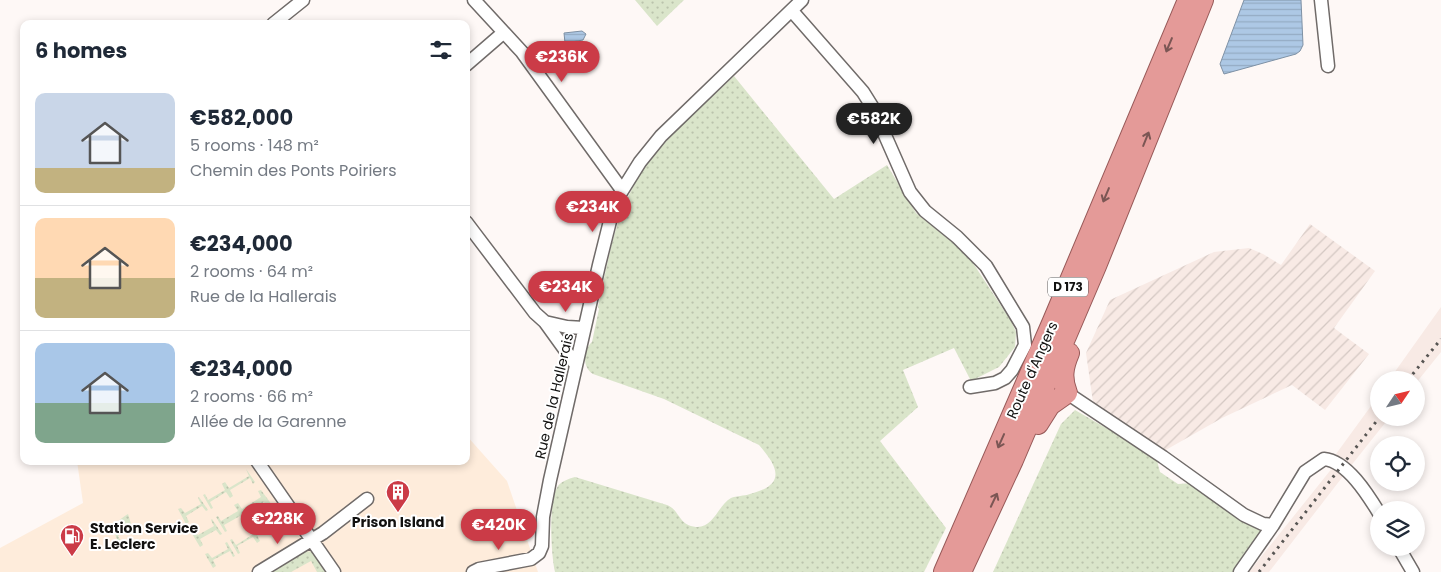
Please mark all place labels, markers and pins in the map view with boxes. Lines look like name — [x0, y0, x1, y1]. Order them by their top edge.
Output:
pin: €236K — [527, 41, 597, 83]
pin: €582K — [839, 102, 909, 145]
pin: €234K — [558, 190, 628, 233]
pin: €234K — [531, 270, 601, 313]
building icon: Prison Island — [385, 479, 411, 513]
pin: €228K — [243, 502, 313, 545]
pin: €420K — [464, 508, 534, 551]
place label: Prison Island — [352, 512, 444, 532]
place label: Station Service E. Leclerc — [90, 518, 199, 554]
fuel station icon: Station Service E. Leclerc — [59, 523, 85, 557]

